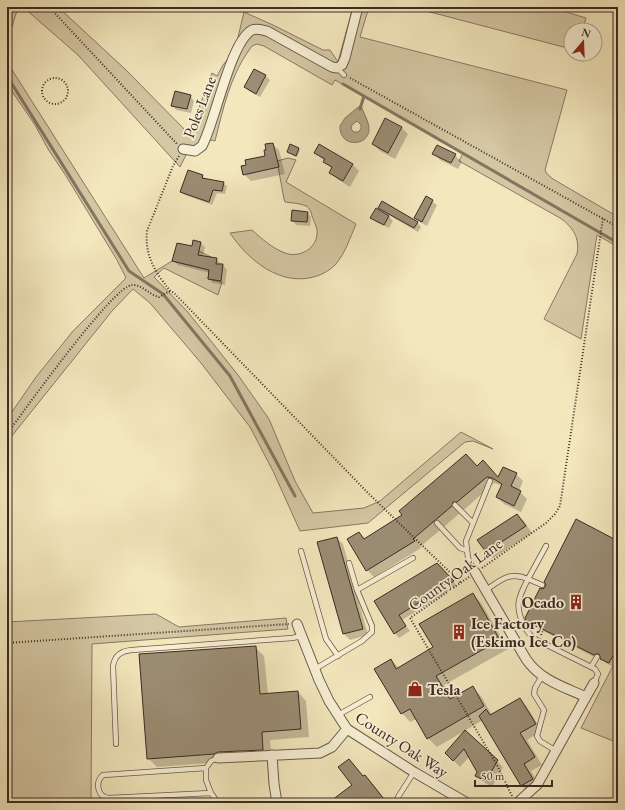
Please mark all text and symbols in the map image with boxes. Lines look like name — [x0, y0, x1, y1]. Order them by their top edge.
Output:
north arrow — [563, 22, 603, 62]
text: N — [580, 24, 593, 41]
street label: Poles Lane — [178, 73, 221, 141]
street label: County Oak Lane — [404, 533, 506, 616]
place label: Ocado — [522, 592, 564, 613]
building icon: Ocado — [567, 593, 585, 611]
place label: Ice Factory (Eskimo Ice Co) — [471, 613, 576, 652]
building icon: Ice Factory (Eskimo Ice Co) — [450, 623, 468, 641]
place label: Tesla — [427, 679, 462, 700]
shop icon: Tesla — [406, 680, 424, 698]
street label: County Oak Way — [351, 706, 453, 783]
scale bar — [475, 762, 552, 788]
text: 50 m — [481, 768, 505, 784]

